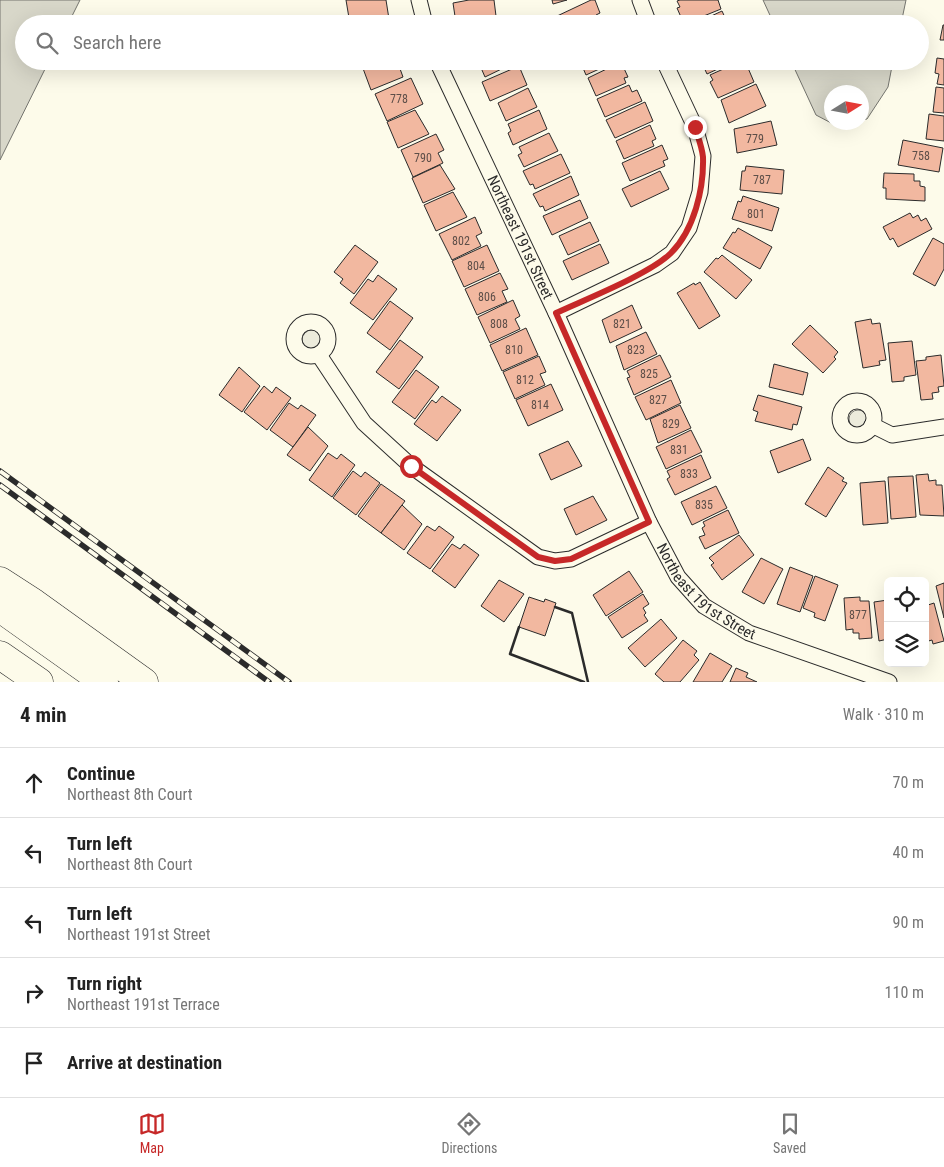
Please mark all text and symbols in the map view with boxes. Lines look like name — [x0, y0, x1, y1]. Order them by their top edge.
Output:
search box — [15, 15, 929, 70]
icon: search — [33, 29, 61, 57]
text: Search here — [73, 31, 161, 54]
north arrow — [824, 85, 869, 130]
house number: 778 — [390, 92, 408, 106]
route end — [684, 116, 707, 139]
house number: 779 — [746, 132, 764, 146]
house number: 758 — [912, 149, 930, 163]
house number: 790 — [414, 151, 432, 165]
street label: Northeast 191st Street — [483, 173, 557, 302]
house number: 787 — [753, 173, 771, 187]
house number: 801 — [747, 207, 765, 221]
house number: 802 — [452, 234, 470, 248]
house number: 804 — [467, 259, 485, 273]
house number: 806 — [478, 290, 496, 304]
house number: 808 — [490, 317, 508, 331]
house number: 821 — [613, 317, 631, 331]
house number: 810 — [505, 343, 523, 357]
house number: 823 — [627, 343, 645, 357]
house number: 825 — [640, 367, 658, 381]
house number: 812 — [516, 373, 534, 387]
house number: 827 — [649, 393, 667, 407]
house number: 814 — [531, 398, 549, 412]
house number: 829 — [662, 417, 680, 431]
house number: 831 — [670, 443, 688, 457]
route start — [400, 455, 423, 478]
house number: 833 — [680, 467, 698, 481]
house number: 835 — [695, 498, 713, 512]
street label: Northeast 191st Street — [653, 540, 758, 644]
map controls — [884, 577, 929, 667]
button: locate — [884, 577, 929, 622]
house number: 877 — [849, 608, 867, 622]
button: layers — [884, 622, 929, 667]
text: 4 min — [20, 703, 67, 727]
text: Walk · 310 m — [843, 705, 924, 724]
text: Continue — [67, 762, 135, 785]
icon: ahead — [20, 769, 48, 797]
text: 70 m — [892, 773, 924, 792]
text: Northeast 8th Court — [67, 785, 192, 804]
text: Turn left — [67, 832, 132, 855]
icon: left — [20, 839, 48, 867]
text: 40 m — [892, 843, 924, 862]
text: Northeast 8th Court — [67, 855, 192, 874]
text: Turn left — [67, 902, 132, 925]
icon: left — [20, 909, 48, 937]
text: 90 m — [892, 913, 924, 932]
text: Northeast 191st Street — [67, 925, 210, 944]
text: Turn right — [67, 972, 142, 995]
icon: right — [20, 979, 48, 1007]
text: 110 m — [885, 983, 924, 1002]
text: Northeast 191st Terrace — [67, 995, 220, 1014]
icon: arrive — [20, 1049, 48, 1077]
text: Arrive at destination — [67, 1051, 222, 1074]
tab: Map — [138, 1110, 166, 1156]
tab: Directions — [441, 1110, 497, 1156]
tab: Saved — [773, 1110, 806, 1156]

